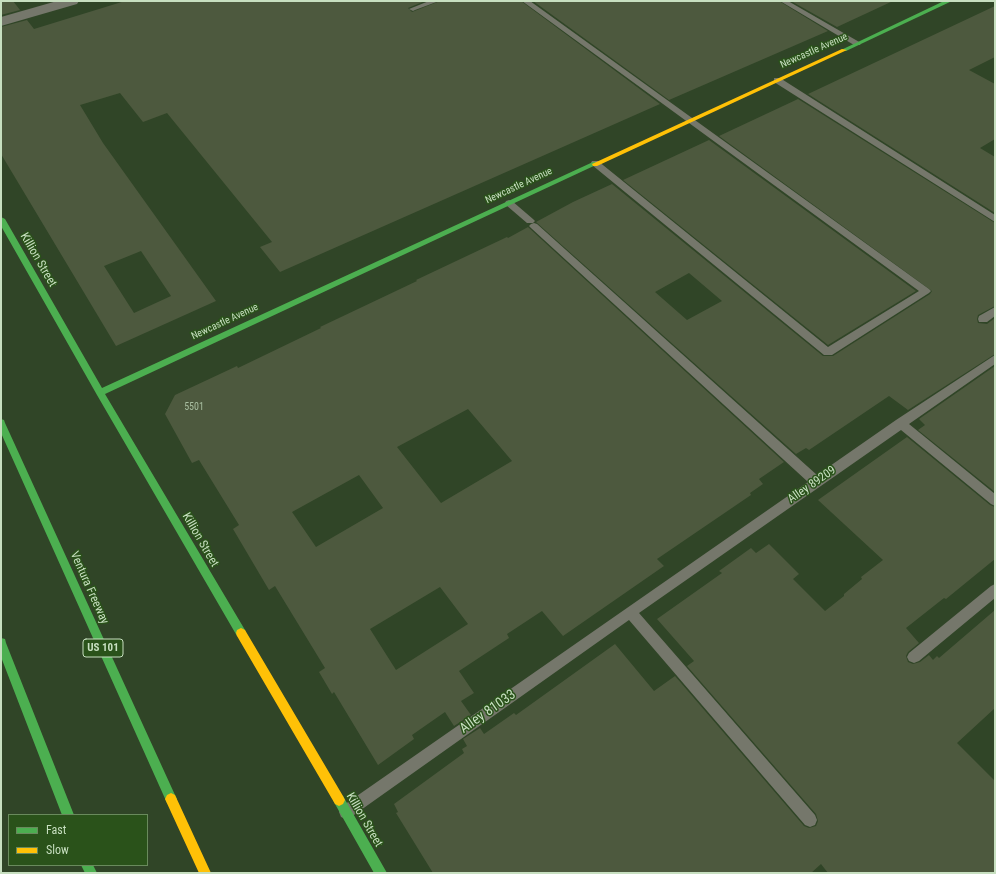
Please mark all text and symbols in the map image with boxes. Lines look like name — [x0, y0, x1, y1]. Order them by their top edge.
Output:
street label: Newcastle Avenue — [778, 31, 850, 71]
street label: Newcastle Avenue — [484, 165, 554, 207]
street label: Killion Street — [17, 230, 59, 290]
street label: Newcastle Avenue — [190, 301, 260, 343]
house number: 5501 — [184, 401, 204, 413]
street label: Alley 89209 — [785, 463, 839, 507]
street label: Killion Street — [179, 510, 221, 570]
street label: Ventura Freeway — [67, 549, 111, 627]
road number: US 101 — [83, 639, 123, 657]
street label: Alley 81033 — [457, 687, 519, 737]
street label: Killion Street — [343, 790, 385, 850]
legend — [8, 814, 148, 866]
text: Fast — [46, 823, 66, 837]
text: Slow — [46, 843, 69, 857]

